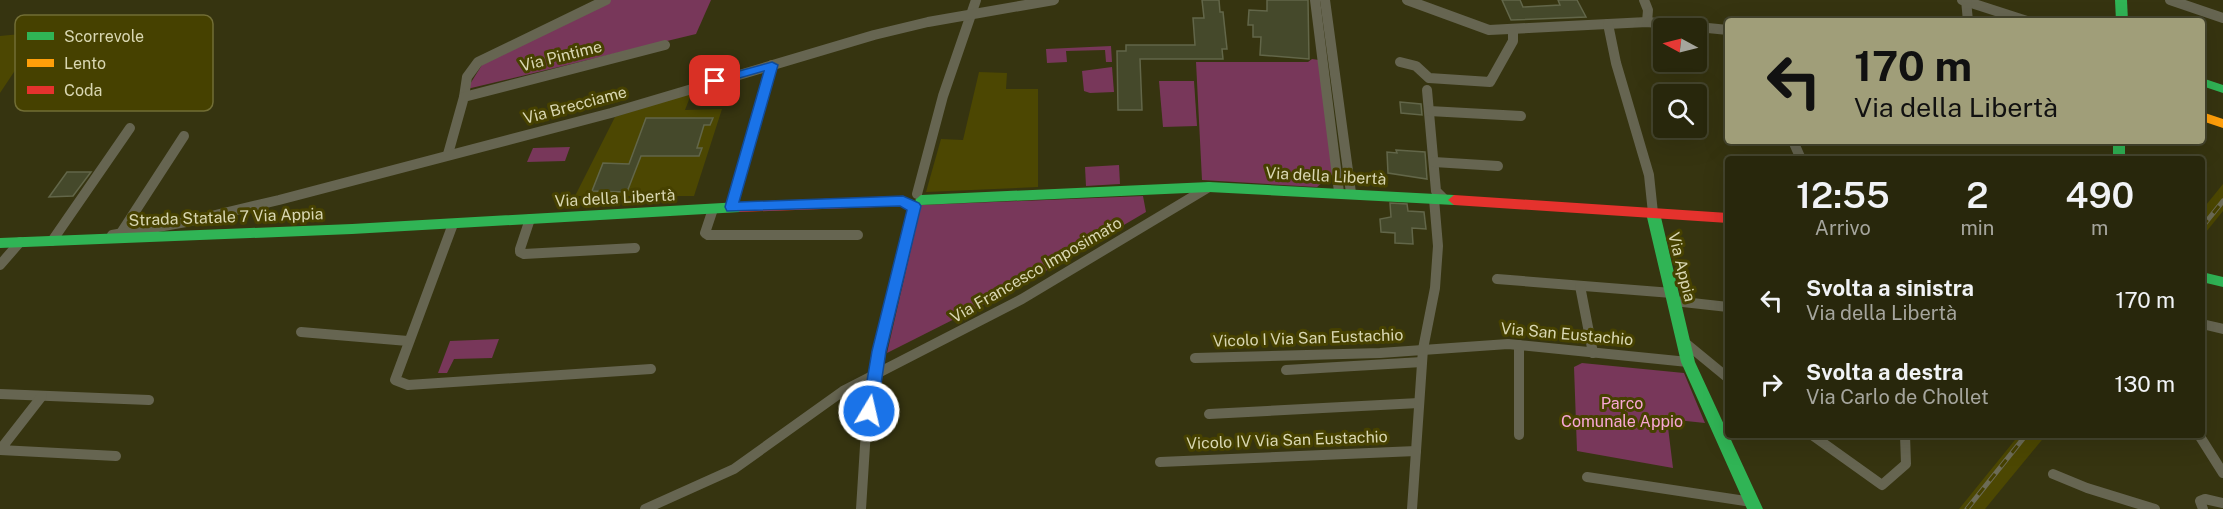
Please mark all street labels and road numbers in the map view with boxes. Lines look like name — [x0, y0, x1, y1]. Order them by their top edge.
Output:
street label: Via Pintime — [518, 37, 604, 75]
street label: Via Brecciame — [521, 82, 629, 128]
street label: Via della Libertà — [1265, 163, 1387, 189]
street label: Via della Libertà — [554, 185, 676, 211]
street label: Strada Statale 7 Via Appia — [128, 204, 324, 230]
street label: Via Francesco Imposimato — [947, 213, 1125, 327]
street label: Via Appia — [1664, 230, 1700, 304]
street label: Via San Eustachio — [1500, 319, 1634, 349]
street label: Vicolo I Via San Eustachio — [1212, 325, 1404, 351]
street label: Vicolo IV Via San Eustachio — [1186, 427, 1388, 453]

